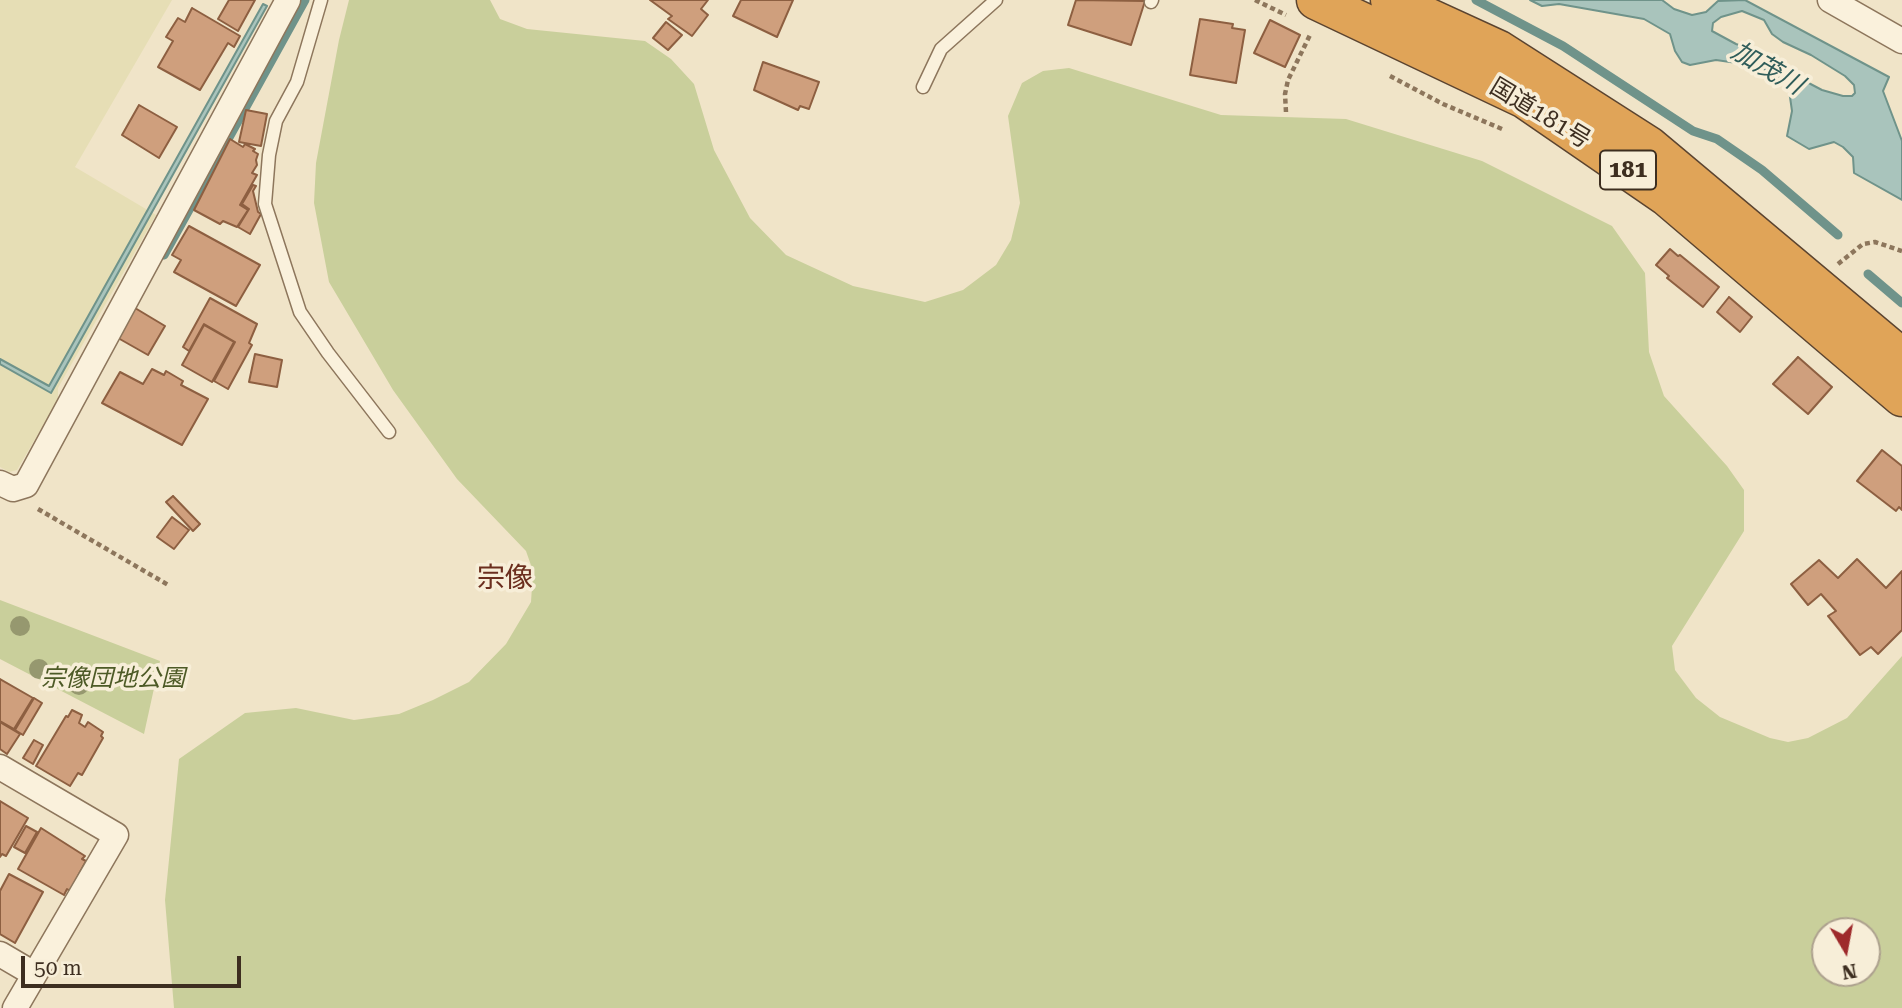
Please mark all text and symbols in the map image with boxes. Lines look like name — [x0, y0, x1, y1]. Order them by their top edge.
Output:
water label: 加茂川 — [1725, 36, 1809, 102]
street label: 国道181号 — [1484, 73, 1596, 155]
road number: 181 — [1600, 150, 1656, 190]
district label: 宗像 — [477, 562, 533, 596]
park label: 宗像団地公園 — [41, 665, 185, 693]
north arrow — [1811, 917, 1881, 987]
scale bar — [24, 942, 245, 986]
text: 50 m — [34, 956, 82, 980]
text: N — [1840, 959, 1859, 984]

